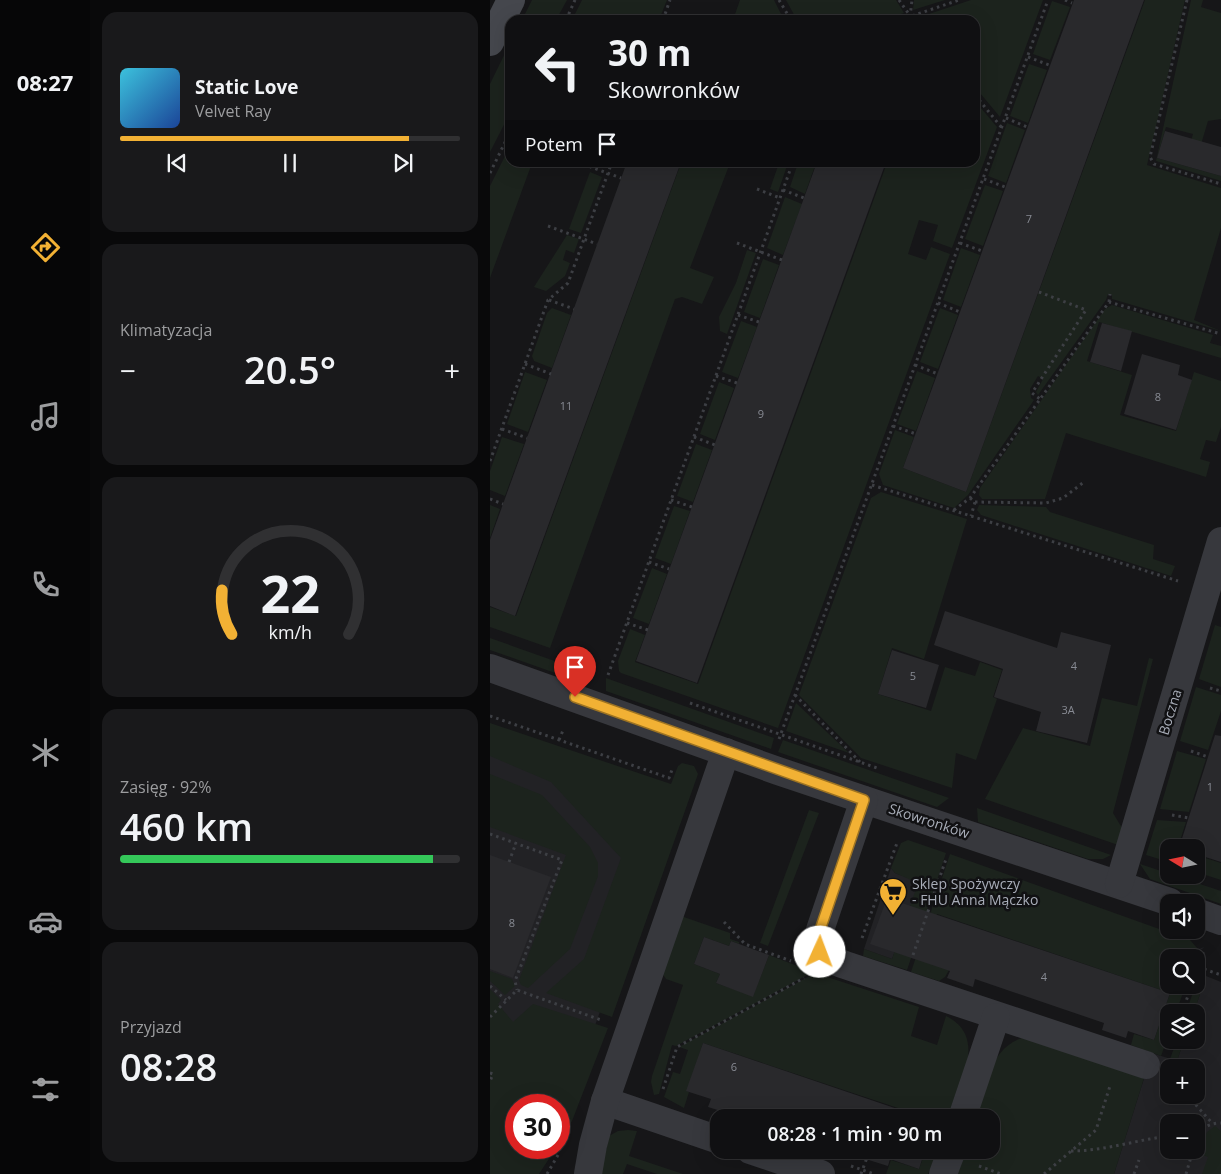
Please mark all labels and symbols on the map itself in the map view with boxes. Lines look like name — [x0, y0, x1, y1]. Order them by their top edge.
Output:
house number: 7 — [1026, 211, 1032, 226]
house number: 8 — [1155, 389, 1161, 404]
house number: 11 — [560, 398, 572, 413]
house number: 9 — [758, 406, 764, 421]
pin — [554, 646, 596, 697]
house number: 4 — [1071, 658, 1078, 673]
house number: 5 — [910, 668, 916, 683]
street label: Boczna — [1154, 687, 1185, 737]
house number: 3A — [1061, 702, 1075, 717]
house number: 1 — [1207, 779, 1213, 794]
street label: Skowronków — [886, 799, 972, 843]
north arrow — [1160, 839, 1205, 884]
place label: Sklep Spożywczy - FHU Anna Mączko — [912, 874, 1038, 909]
supermarket icon: Sklep Spożywczy - FHU Anna Mączko — [878, 877, 908, 916]
house number: 8 — [509, 915, 515, 930]
position arrow — [793, 925, 845, 977]
house number: 4 — [1041, 969, 1048, 984]
house number: 6 — [731, 1059, 737, 1074]
speed limit sign: 30 — [505, 1094, 570, 1159]

